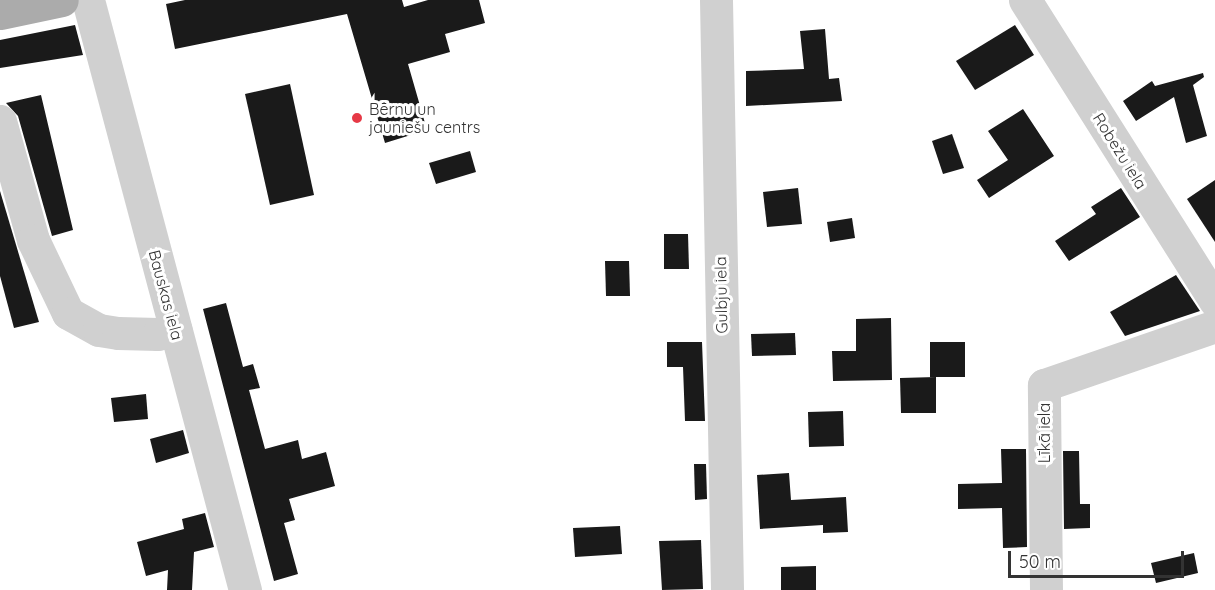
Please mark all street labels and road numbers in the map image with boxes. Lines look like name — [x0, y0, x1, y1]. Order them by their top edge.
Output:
street label: Robežu iela — [1089, 109, 1151, 193]
street label: Bauskas iela — [145, 248, 187, 342]
street label: Gulbju iela — [711, 256, 731, 334]
street label: Līkā iela — [1034, 403, 1054, 463]

